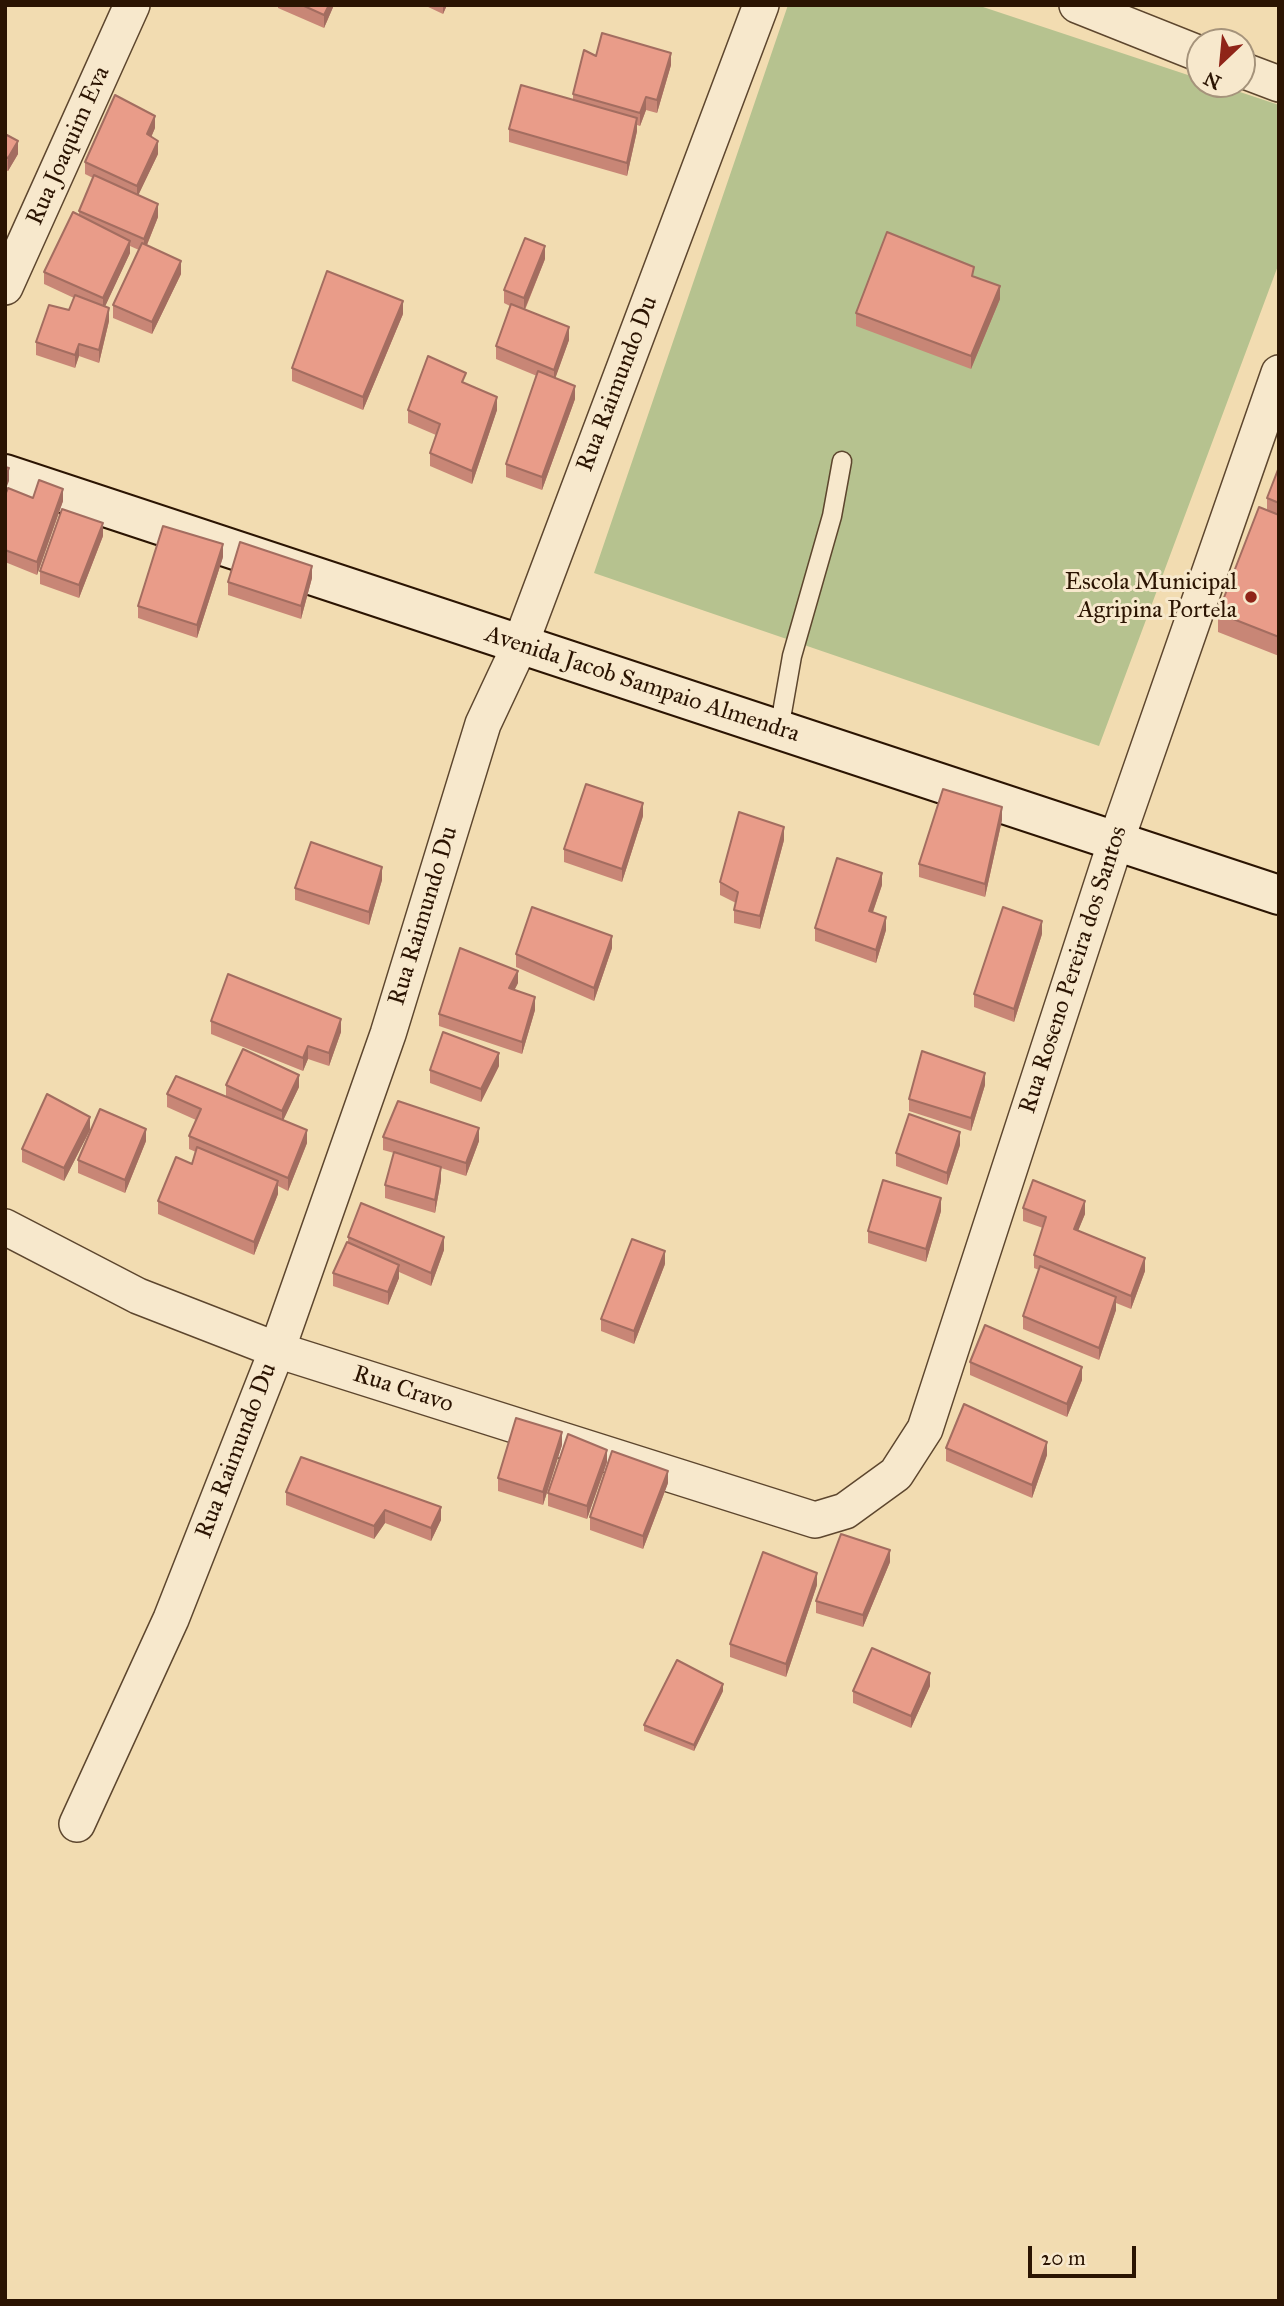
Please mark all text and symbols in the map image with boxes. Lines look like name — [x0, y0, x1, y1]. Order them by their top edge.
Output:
north arrow — [1186, 28, 1256, 98]
street label: Rua Joaquim Eva — [21, 62, 117, 230]
text: N — [1200, 67, 1225, 94]
street label: Rua Raimundo Du — [571, 292, 665, 476]
place label: Escola Municipal Agripina Portela — [1065, 569, 1237, 625]
marker: Escola Municipal Agripina Portela — [1243, 589, 1259, 605]
street label: Avenida Jacob Sampaio Almendra — [481, 620, 803, 750]
street label: Rua Raimundo Du — [383, 823, 465, 1009]
street label: Rua Roseno Pereira dos Santos — [1014, 823, 1134, 1117]
street label: Rua Raimundo Du — [190, 1359, 284, 1543]
street label: Rua Cravo — [349, 1360, 457, 1420]
scale bar — [1032, 2232, 1140, 2276]
text: 20 m — [1041, 2245, 1086, 2271]

